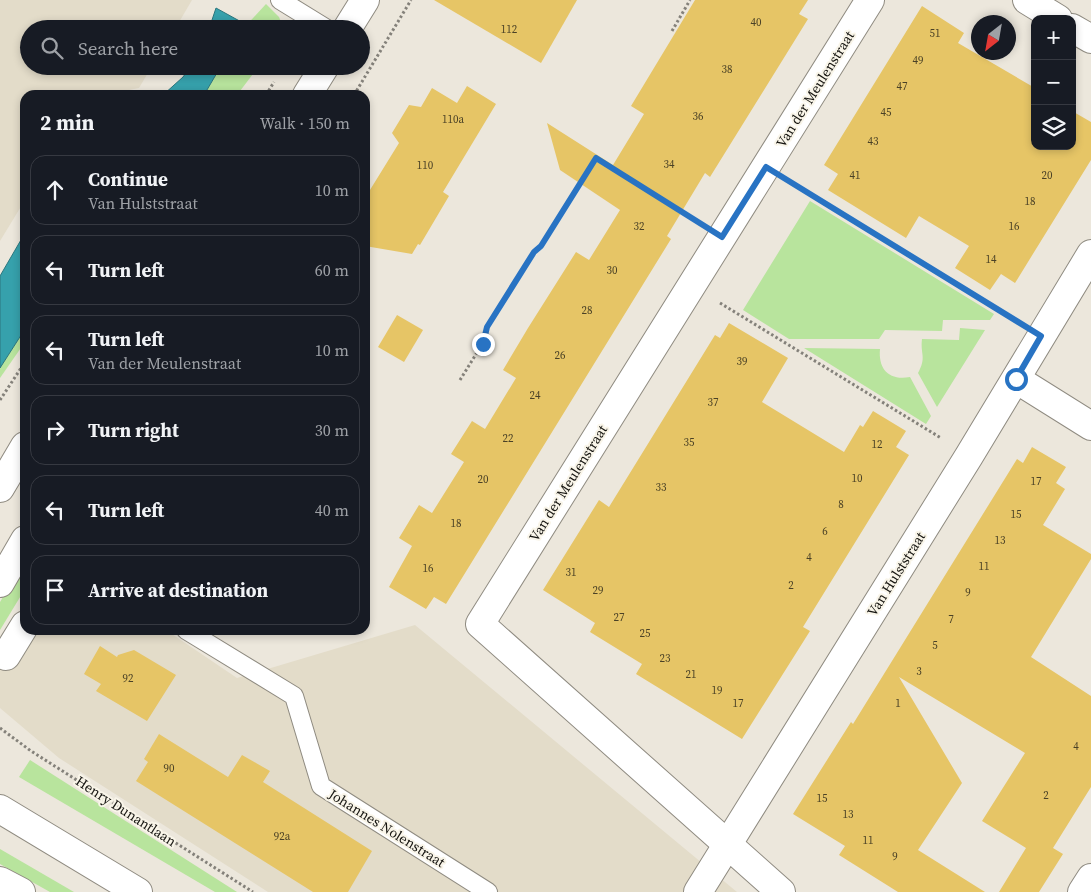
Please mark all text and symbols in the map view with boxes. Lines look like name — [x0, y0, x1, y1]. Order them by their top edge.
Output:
house number: 40 — [751, 15, 762, 30]
north arrow — [971, 15, 1016, 60]
map controls — [1031, 15, 1076, 150]
button: + — [1031, 15, 1076, 60]
search box — [20, 20, 370, 75]
house number: 112 — [501, 22, 518, 37]
street label: Van der Meulenstraat — [771, 26, 859, 151]
house number: 51 — [930, 26, 941, 41]
icon: search — [38, 34, 66, 62]
text: Search here — [78, 35, 178, 61]
house number: 49 — [913, 53, 924, 68]
button: − — [1031, 60, 1076, 105]
house number: 38 — [722, 62, 733, 77]
house number: 47 — [897, 79, 908, 94]
house number: 45 — [881, 105, 892, 120]
button: layers — [1031, 105, 1076, 150]
text: 2 min — [40, 108, 95, 137]
house number: 36 — [693, 109, 704, 124]
text: Walk · 150 m — [260, 112, 350, 134]
house number: 110a — [442, 112, 464, 127]
house number: 43 — [868, 134, 879, 149]
house number: 34 — [664, 157, 675, 172]
house number: 110 — [417, 158, 434, 173]
text: Continue — [88, 166, 168, 192]
house number: 41 — [850, 168, 861, 183]
house number: 20 — [1042, 168, 1053, 183]
icon: ahead — [41, 176, 69, 204]
text: 10 m — [315, 179, 349, 201]
text: Van Hulststraat — [88, 192, 198, 214]
house number: 18 — [1025, 194, 1036, 209]
house number: 32 — [634, 219, 645, 234]
house number: 16 — [1009, 219, 1020, 234]
house number: 14 — [986, 252, 997, 267]
icon: left — [41, 256, 69, 284]
text: Turn left — [88, 257, 164, 283]
text: 60 m — [315, 259, 349, 281]
house number: 30 — [607, 263, 618, 278]
house number: 28 — [582, 303, 593, 318]
text: Turn left — [88, 326, 164, 352]
route end — [472, 333, 495, 356]
icon: left — [41, 336, 69, 364]
text: 10 m — [315, 339, 349, 361]
house number: 26 — [555, 348, 566, 363]
text: Van der Meulenstraat — [88, 352, 241, 374]
house number: 39 — [737, 354, 748, 369]
route start — [1005, 368, 1028, 391]
house number: 24 — [530, 388, 541, 403]
house number: 37 — [708, 395, 719, 410]
icon: right — [41, 416, 69, 444]
text: Turn right — [88, 417, 179, 443]
text: 30 m — [315, 419, 349, 441]
street label: Van der Meulenstraat — [524, 420, 612, 545]
house number: 22 — [503, 431, 514, 446]
house number: 35 — [684, 435, 695, 450]
house number: 12 — [872, 437, 883, 452]
house number: 10 — [852, 471, 863, 486]
house number: 20 — [478, 472, 489, 487]
house number: 17 — [1031, 474, 1042, 489]
house number: 33 — [656, 480, 667, 495]
icon: left — [41, 496, 69, 524]
text: Turn left — [88, 497, 164, 523]
house number: 8 — [838, 497, 844, 512]
text: 40 m — [315, 499, 349, 521]
house number: 15 — [1011, 507, 1022, 522]
house number: 18 — [451, 516, 462, 531]
house number: 6 — [822, 524, 828, 539]
street label: Van Hulststraat — [862, 528, 930, 620]
house number: 13 — [995, 533, 1006, 548]
house number: 4 — [806, 550, 812, 565]
house number: 11 — [979, 559, 990, 574]
house number: 16 — [423, 561, 434, 576]
house number: 31 — [566, 565, 577, 580]
icon: arrive — [41, 576, 69, 604]
text: Arrive at destination — [88, 577, 268, 603]
house number: 2 — [788, 578, 794, 593]
house number: 29 — [593, 583, 604, 598]
house number: 9 — [965, 585, 971, 600]
house number: 27 — [614, 610, 625, 625]
house number: 7 — [948, 612, 954, 627]
house number: 25 — [640, 626, 651, 641]
house number: 5 — [932, 638, 938, 653]
house number: 23 — [660, 651, 671, 666]
house number: 3 — [916, 664, 922, 679]
house number: 21 — [686, 667, 697, 682]
house number: 92 — [123, 671, 134, 686]
house number: 19 — [712, 683, 723, 698]
house number: 17 — [733, 696, 744, 711]
house number: 1 — [895, 696, 901, 711]
house number: 4 — [1073, 739, 1079, 754]
house number: 90 — [164, 761, 175, 776]
street label: Henry Dunantlaan — [72, 771, 181, 851]
street label: Johannes Nolenstraat — [324, 783, 450, 872]
house number: 2 — [1043, 788, 1049, 803]
house number: 15 — [817, 791, 828, 806]
house number: 13 — [843, 807, 854, 822]
house number: 92a — [274, 829, 291, 844]
house number: 11 — [863, 833, 874, 848]
house number: 9 — [892, 849, 898, 864]

